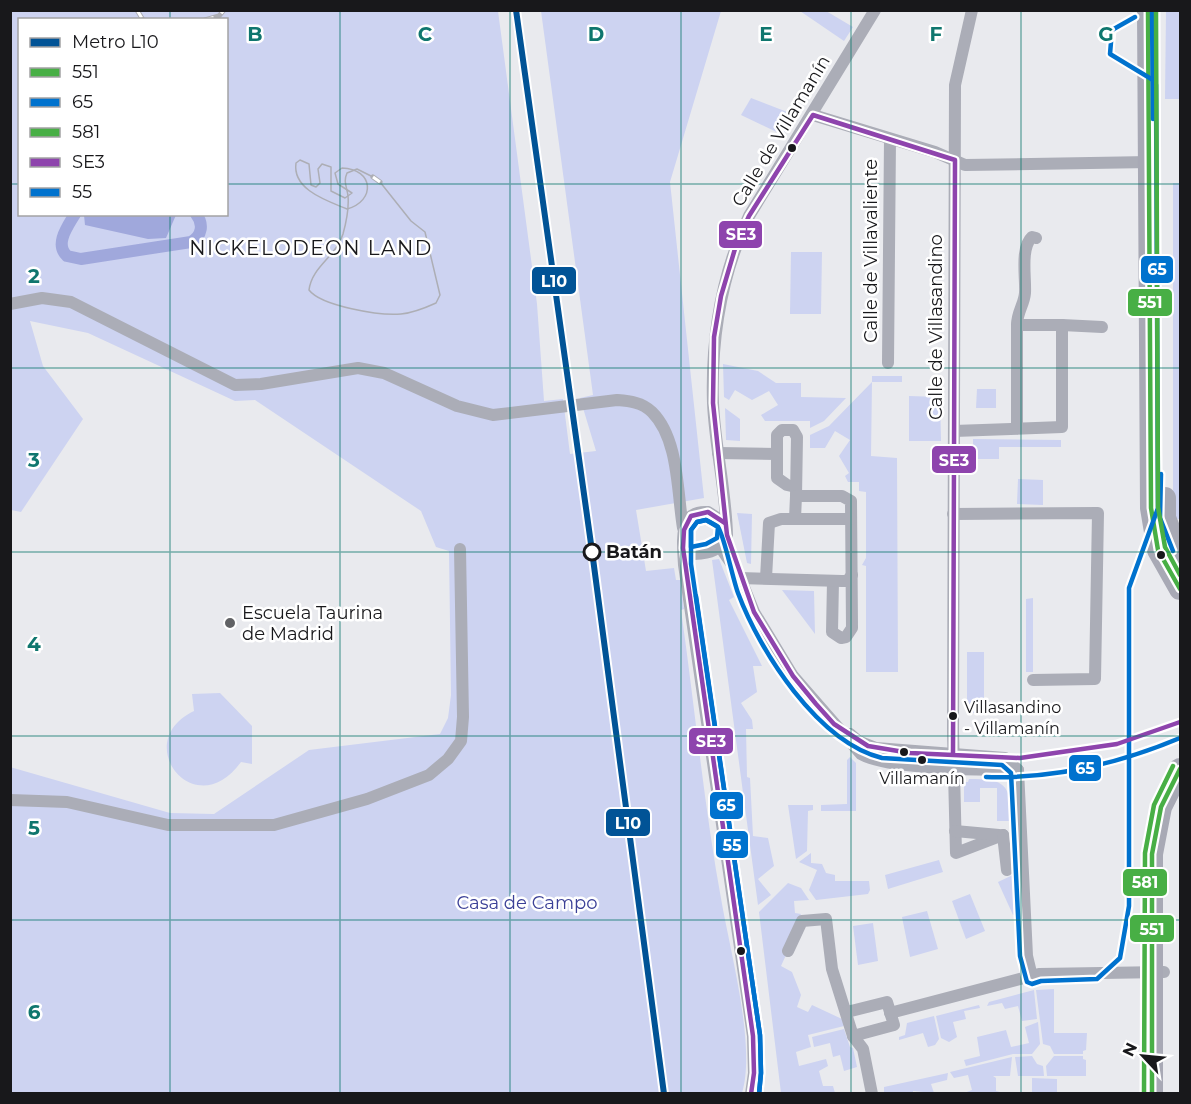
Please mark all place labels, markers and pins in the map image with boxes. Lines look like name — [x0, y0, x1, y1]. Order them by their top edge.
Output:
unlabelled marker — [786, 142, 798, 154]
place label: Batán — [606, 541, 662, 563]
marker: Batán — [583, 543, 601, 561]
unlabelled marker — [1155, 549, 1167, 561]
place label: Escuela Taurina de Madrid — [242, 602, 383, 645]
marker: Escuela Taurina de Madrid — [223, 616, 237, 630]
place label: Villasandino - Villamanín — [964, 698, 1061, 738]
marker: Villasandino - Villamanín — [947, 710, 959, 722]
unlabelled marker — [898, 746, 910, 758]
marker: Villamanín — [916, 754, 928, 766]
place label: Villamanín — [879, 769, 965, 788]
unlabelled marker — [735, 945, 747, 957]

